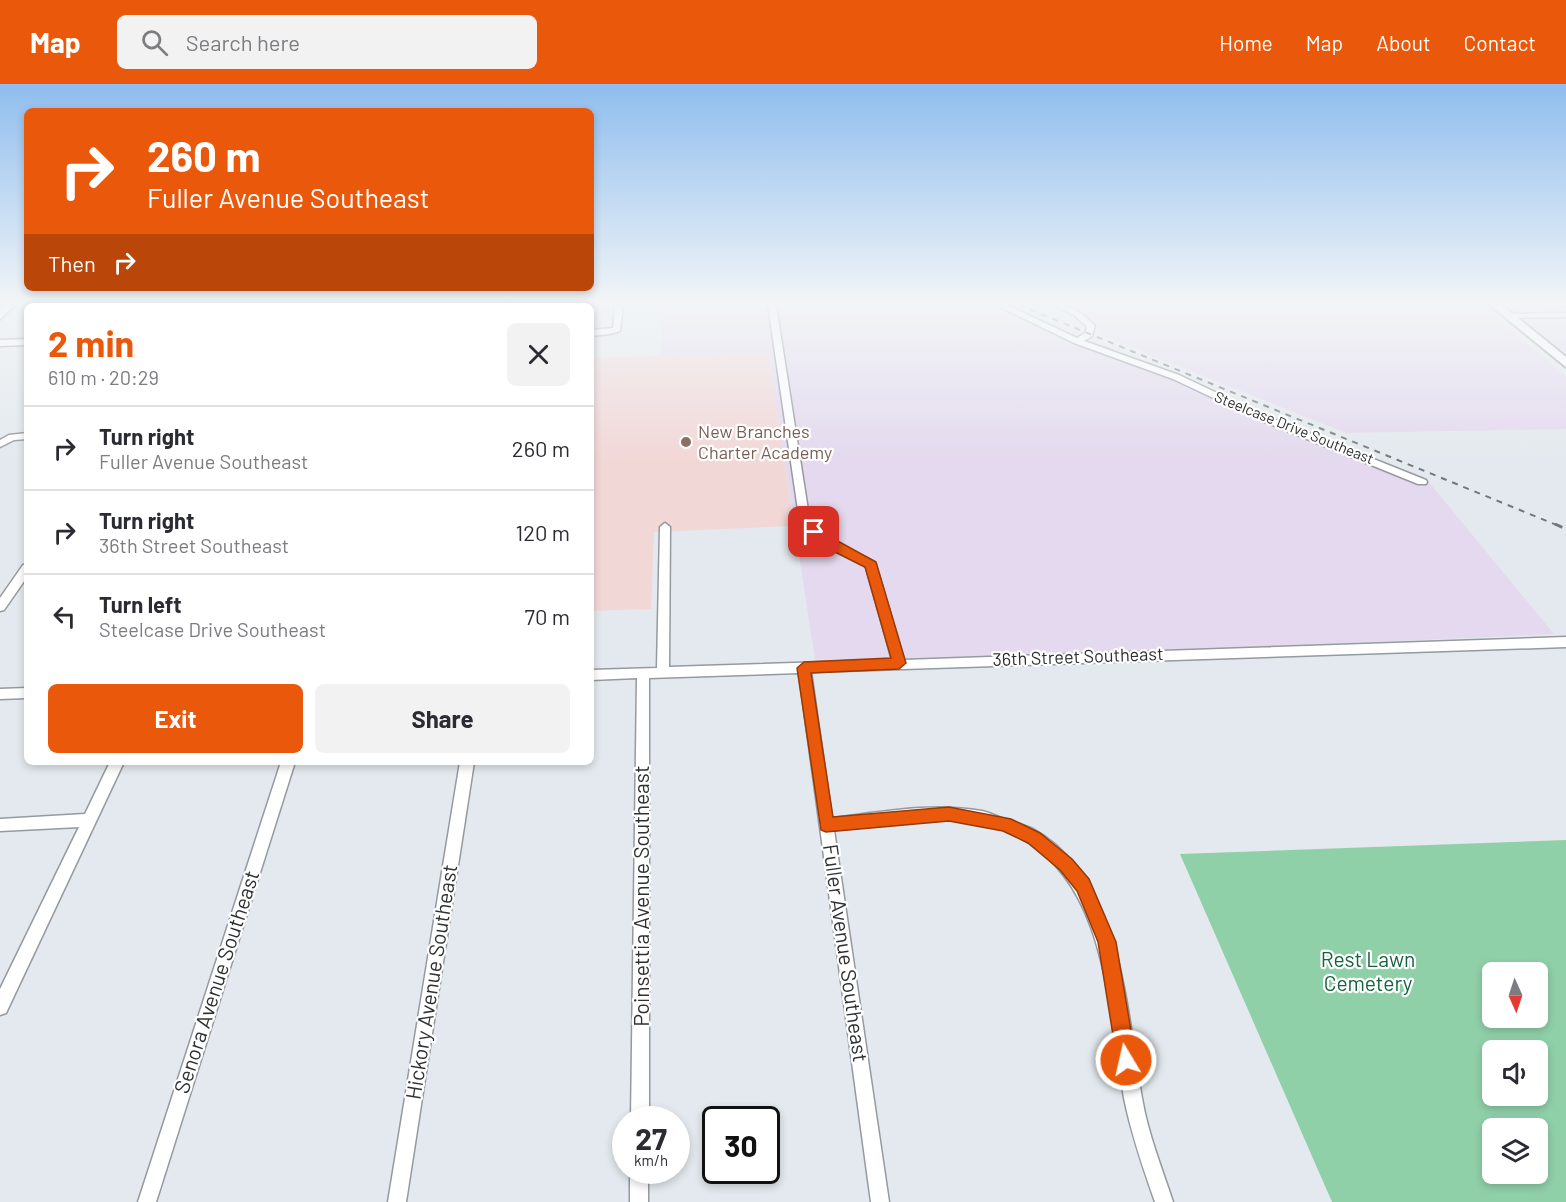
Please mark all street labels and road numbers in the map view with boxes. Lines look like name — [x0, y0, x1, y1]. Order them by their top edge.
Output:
street label: Steelcase Drive Southeast — [1212, 387, 1377, 467]
street label: 36th Street Southeast — [992, 642, 1164, 670]
street label: Poinsettia Avenue Southeast — [628, 765, 653, 1027]
street label: Fuller Avenue Southeast — [819, 842, 874, 1063]
street label: Hickory Avenue Southeast — [400, 862, 461, 1101]
street label: Senora Avenue Southeast — [168, 867, 263, 1096]

